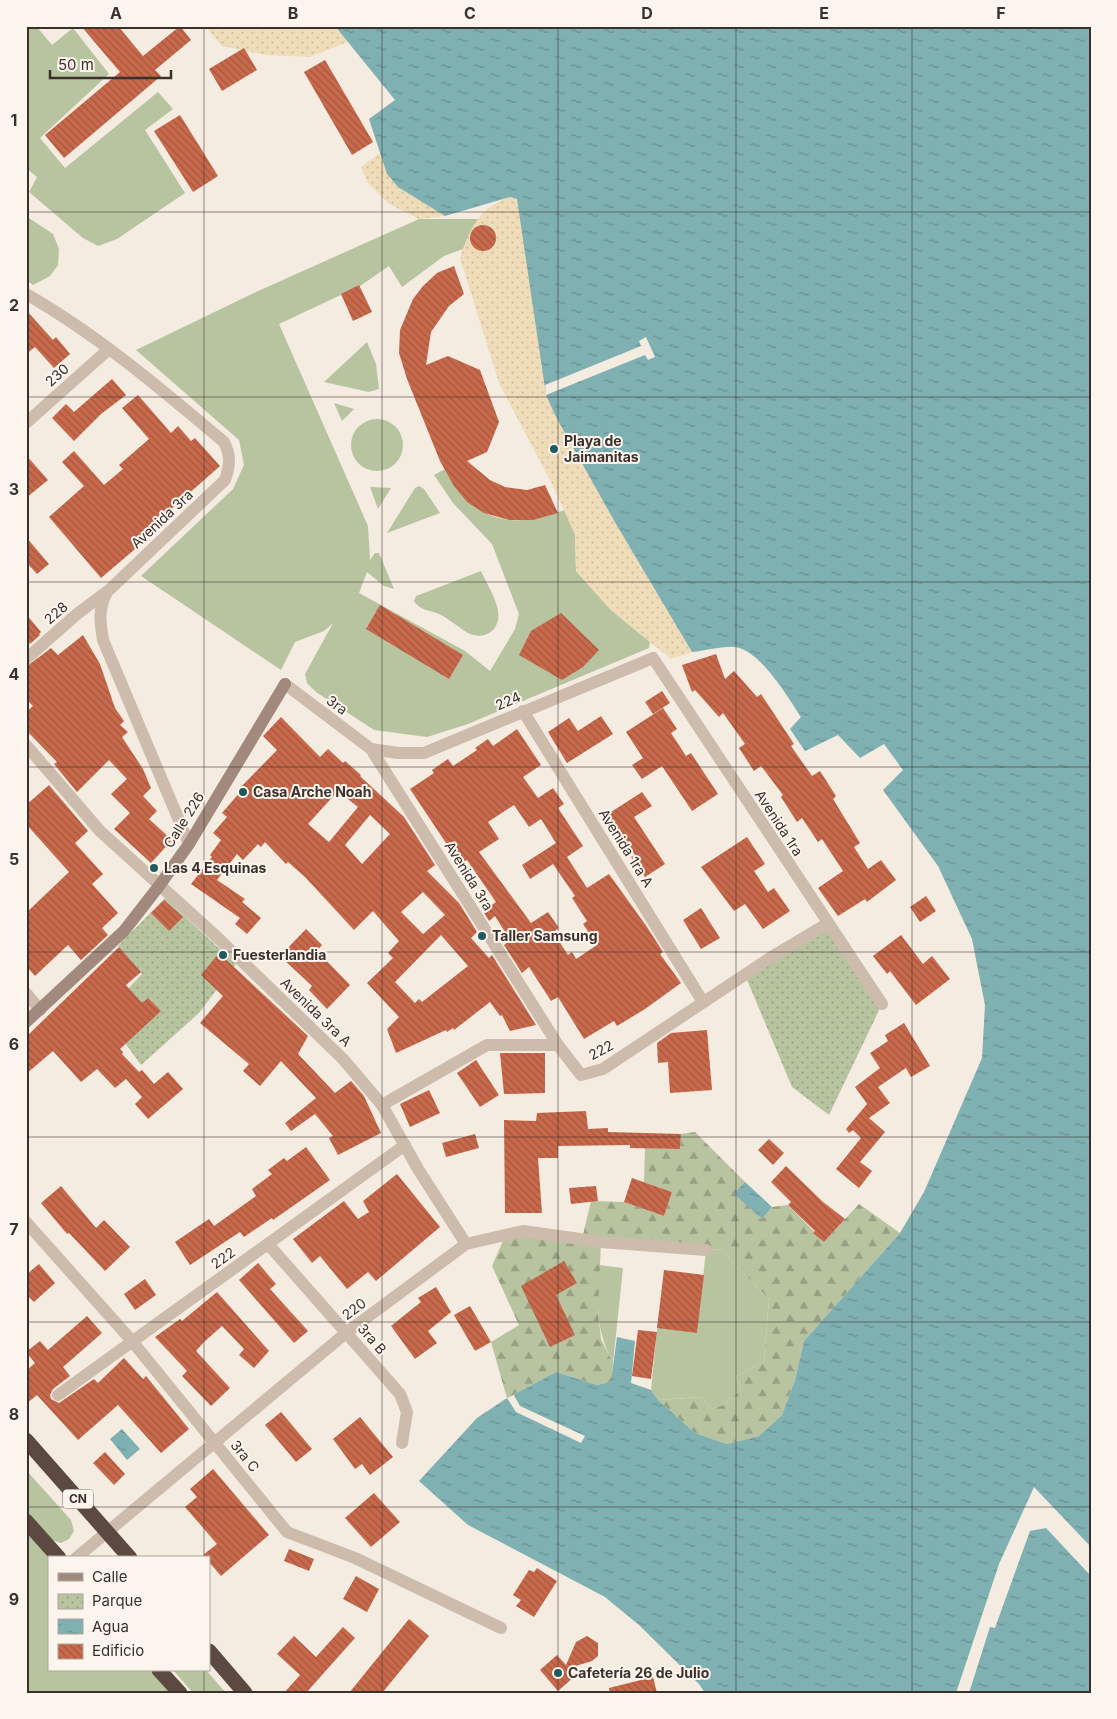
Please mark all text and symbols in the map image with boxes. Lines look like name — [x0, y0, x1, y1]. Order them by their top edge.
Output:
text: A — [110, 3, 122, 23]
text: B — [288, 3, 298, 23]
text: C — [464, 3, 476, 23]
text: D — [641, 3, 653, 23]
text: E — [819, 3, 829, 23]
text: F — [996, 3, 1006, 23]
scale bar — [50, 48, 171, 80]
text: 50 m — [58, 55, 94, 74]
text: 1 — [11, 110, 17, 130]
text: 2 — [9, 295, 19, 315]
street label: 230 — [41, 360, 72, 390]
place label: Playa de Jaimanitas — [564, 432, 639, 465]
marker: Playa de Jaimanitas — [548, 443, 560, 455]
text: 3 — [9, 479, 19, 499]
street label: Avenida 3ra — [127, 486, 196, 552]
street label: 228 — [40, 598, 71, 627]
text: 4 — [9, 664, 20, 684]
street label: 224 — [493, 688, 523, 713]
street label: 3ra — [323, 691, 351, 718]
place label: Casa Arche Noah — [253, 783, 371, 800]
marker: Casa Arche Noah — [237, 786, 249, 798]
street label: Avenida 1ra — [752, 787, 807, 859]
street label: Calle 226 — [160, 789, 207, 851]
street label: Avenida 1ra A — [596, 806, 657, 890]
street label: Avenida 3ra — [441, 838, 497, 913]
text: 5 — [9, 849, 19, 869]
place label: Las 4 Esquinas — [164, 859, 267, 876]
marker: Las 4 Esquinas — [148, 862, 160, 874]
place label: Taller Samsung — [492, 927, 598, 944]
marker: Taller Samsung — [476, 930, 488, 942]
place label: Fuesterlandia — [233, 946, 326, 963]
marker: Fuesterlandia — [217, 949, 229, 961]
street label: Avenida 3ra A — [277, 974, 356, 1050]
text: 6 — [9, 1034, 19, 1054]
street label: 222 — [585, 1036, 616, 1063]
text: 7 — [9, 1219, 19, 1239]
street label: 222 — [207, 1243, 238, 1272]
street label: 220 — [338, 1294, 369, 1323]
street label: 3ra B — [355, 1320, 390, 1357]
text: 8 — [9, 1404, 19, 1424]
street label: 3ra C — [227, 1436, 263, 1475]
road number: CN — [63, 1490, 93, 1508]
legend — [48, 1556, 210, 1672]
text: Calle — [92, 1567, 127, 1586]
text: 9 — [9, 1589, 19, 1609]
text: Parque — [92, 1591, 142, 1610]
text: Agua — [92, 1617, 129, 1636]
text: Edificio — [92, 1641, 144, 1660]
place label: Cafetería 26 de Julio — [568, 1664, 710, 1681]
marker: Cafetería 26 de Julio — [552, 1667, 564, 1679]

